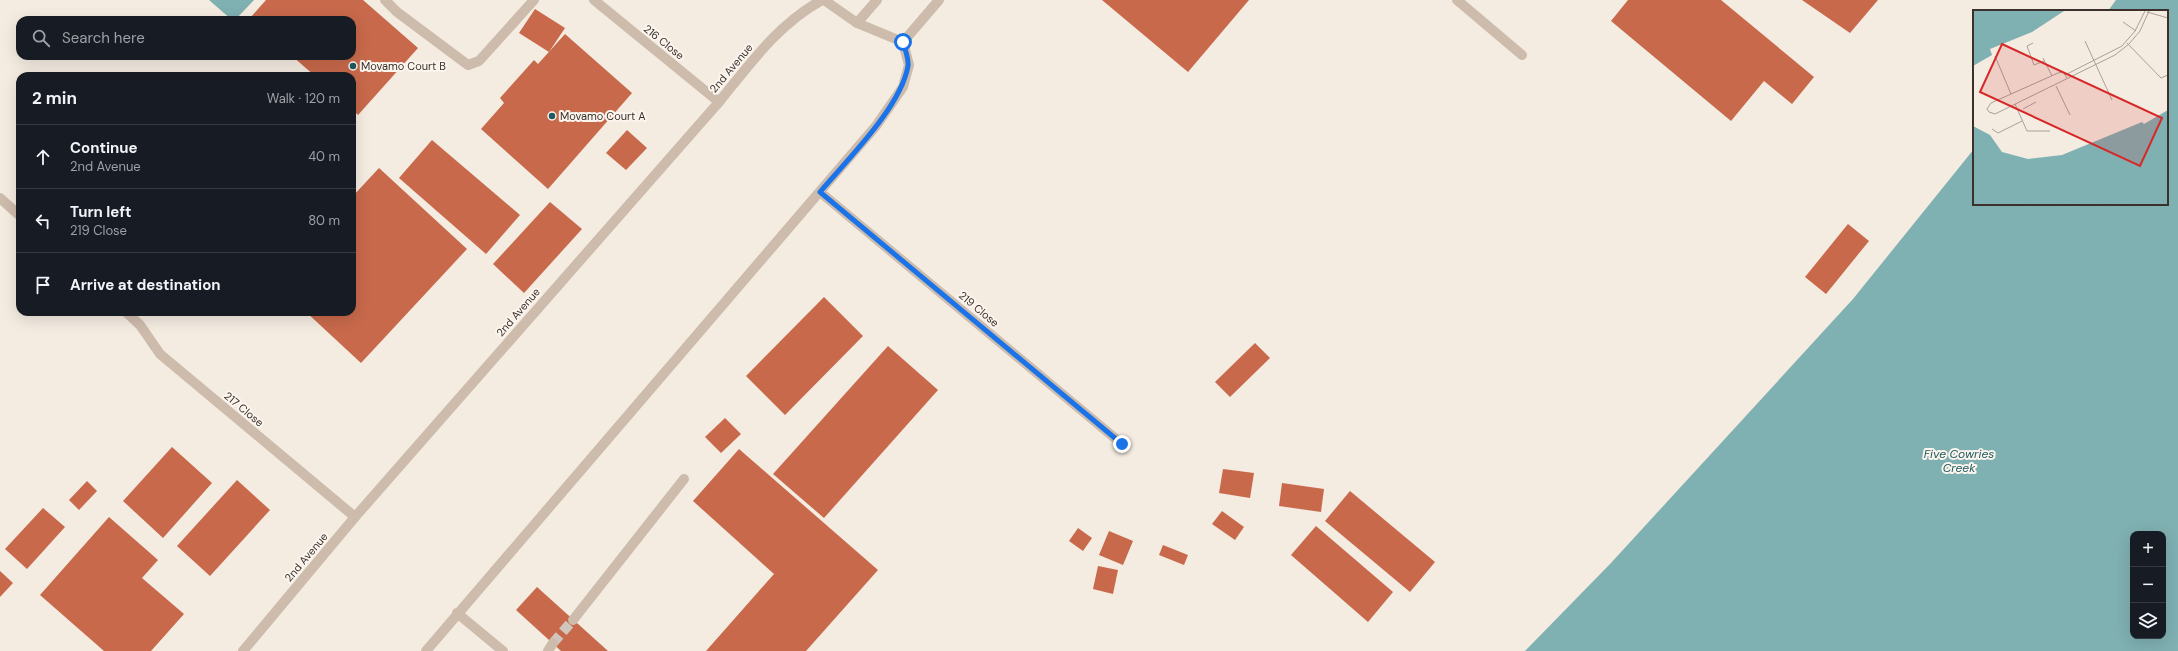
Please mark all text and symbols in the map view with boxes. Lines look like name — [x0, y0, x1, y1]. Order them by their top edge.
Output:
inset map — [1973, 10, 2168, 205]
search box — [16, 16, 356, 60]
street label: 216 Close — [641, 21, 687, 63]
icon: search — [30, 27, 52, 49]
text: Search here — [62, 28, 145, 48]
route start — [894, 33, 912, 51]
street label: 2nd Avenue — [706, 41, 756, 95]
place label: Movamo Court B — [361, 59, 446, 73]
marker: Movamo Court B — [348, 61, 358, 71]
text: 2 min — [32, 87, 77, 109]
text: Walk · 120 m — [267, 90, 340, 107]
place label: Movamo Court A — [560, 109, 646, 123]
marker: Movamo Court A — [547, 111, 557, 121]
text: Continue — [70, 138, 138, 158]
icon: ahead — [32, 146, 54, 168]
text: 40 m — [308, 148, 340, 165]
text: 2nd Avenue — [70, 158, 141, 175]
text: Turn left — [70, 202, 131, 222]
icon: left — [32, 210, 54, 232]
text: 80 m — [308, 212, 340, 229]
text: 219 Close — [70, 222, 127, 239]
icon: arrive — [32, 274, 54, 296]
text: Arrive at destination — [70, 275, 221, 295]
street label: 2nd Avenue — [493, 285, 543, 339]
street label: 219 Close — [956, 288, 1002, 330]
street label: 217 Close — [221, 388, 267, 430]
route end — [1113, 435, 1131, 453]
water label: Five Cowries Creek — [1924, 446, 1994, 476]
street label: 2nd Avenue — [281, 530, 331, 584]
map controls — [2130, 531, 2166, 639]
button: + — [2130, 531, 2166, 567]
button: − — [2130, 567, 2166, 603]
button: layers — [2130, 603, 2166, 639]

